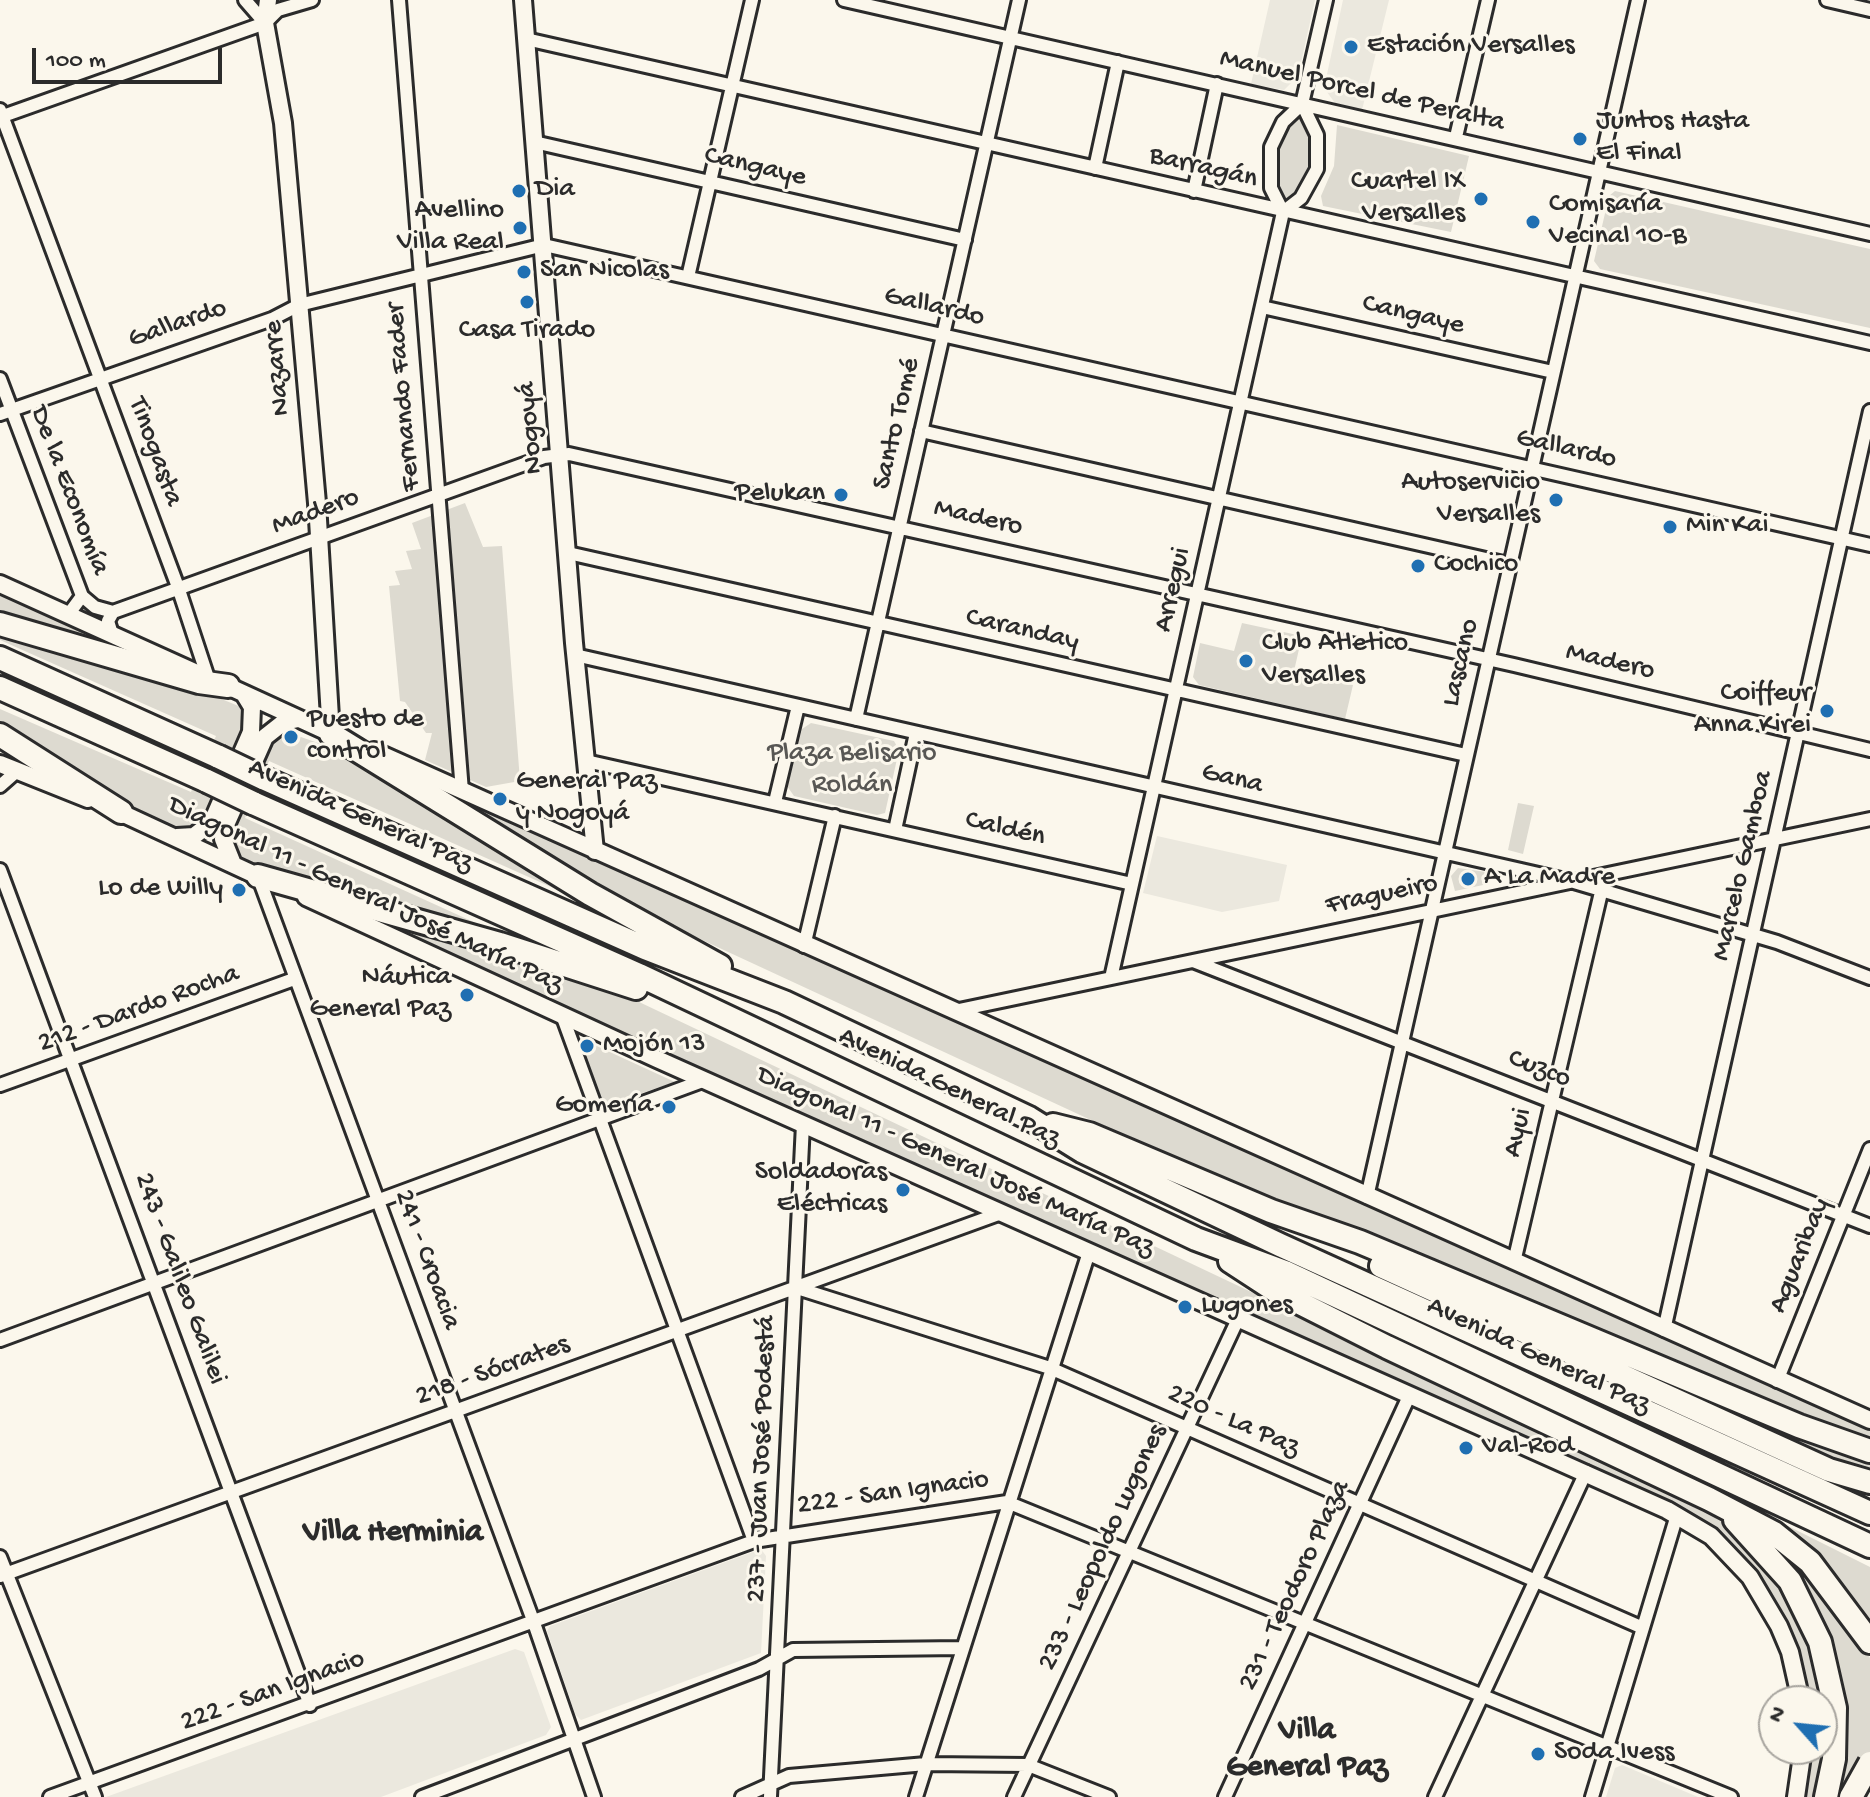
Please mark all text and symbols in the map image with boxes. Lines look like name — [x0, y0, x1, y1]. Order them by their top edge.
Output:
place label: Estación Versalles — [1367, 30, 1575, 64]
scale bar — [36, 32, 226, 82]
marker: Estación Versalles — [1342, 38, 1360, 56]
street label: Manuel Porcel de Peralta — [1216, 43, 1508, 141]
text: 100 m — [46, 47, 106, 76]
place label: Juntos Hasta El Final — [1596, 106, 1749, 172]
marker: Juntos Hasta El Final — [1571, 130, 1589, 148]
street label: Cangaye — [701, 140, 809, 196]
street label: Barragán — [1146, 140, 1260, 198]
place label: Cuartel IX Versalles — [1351, 166, 1465, 232]
place label: Dia — [535, 174, 575, 208]
marker: Dia — [510, 182, 528, 200]
place label: Comisaría Vecinal 10-B — [1549, 189, 1687, 255]
marker: Cuartel IX Versalles — [1472, 190, 1490, 208]
place label: Avellino Villa Real — [397, 195, 504, 261]
marker: Comisaría Vecinal 10-B — [1524, 213, 1542, 231]
marker: Avellino Villa Real — [511, 219, 529, 237]
place label: San Nicolas — [540, 255, 669, 289]
marker: San Nicolas — [515, 263, 533, 281]
street label: Gallardo — [881, 280, 987, 336]
street label: Cangaye — [1359, 288, 1467, 344]
street label: Gallardo — [124, 293, 232, 357]
marker: Casa Tirado — [518, 293, 536, 311]
street label: Fernando Fader — [380, 301, 430, 493]
place label: Casa Tirado — [459, 315, 595, 349]
street label: Nazarre — [258, 319, 300, 417]
street label: Santo Tomé — [867, 355, 929, 493]
street label: Nogoyá — [511, 380, 553, 476]
street label: Tinogasta — [119, 393, 189, 511]
street label: De la Economía — [20, 402, 116, 580]
street label: Gallardo — [1513, 422, 1619, 478]
place label: Autoservicio Versalles — [1401, 467, 1540, 533]
place label: Pelukan — [734, 478, 825, 512]
street label: Madero — [268, 482, 364, 544]
marker: Pelukan — [832, 486, 850, 504]
marker: Autoservicio Versalles — [1547, 491, 1565, 509]
street label: Madero — [930, 492, 1026, 546]
place label: Min Kai — [1686, 510, 1768, 544]
marker: Min Kai — [1661, 518, 1679, 536]
street label: Arregui — [1148, 544, 1200, 636]
place label: Cochico — [1434, 549, 1518, 583]
marker: Cochico — [1409, 557, 1427, 575]
street label: Caranday — [962, 602, 1082, 660]
street label: Lascano — [1436, 616, 1488, 710]
place label: Club Atletico Versalles — [1262, 628, 1408, 694]
street label: Madero — [1562, 636, 1658, 690]
marker: Club Atletico Versalles — [1237, 652, 1255, 670]
place label: Coiffeur Anna Kirei — [1694, 678, 1811, 744]
marker: Coiffeur Anna Kirei — [1818, 702, 1836, 720]
place label: Puesto de control — [307, 704, 424, 770]
marker: Puesto de control — [282, 728, 300, 746]
park label: Plaza Belisario Roldán — [767, 738, 937, 804]
street label: Avenida General Paz — [242, 752, 478, 882]
street label: Gana — [1198, 757, 1266, 803]
place label: General Paz y Nogoyá — [516, 766, 657, 832]
street label: Marcelo Gamboa — [1706, 768, 1782, 964]
street label: Diagonal 11 - General José María Paz — [162, 789, 568, 1003]
marker: General Paz y Nogoyá — [491, 790, 509, 808]
street label: Caldén — [962, 805, 1048, 855]
place label: A La Madre — [1484, 862, 1615, 896]
street label: Fragueiro — [1323, 868, 1441, 924]
marker: A La Madre — [1459, 870, 1477, 888]
place label: Lo de Willy — [98, 873, 223, 907]
marker: Lo de Willy — [230, 881, 248, 899]
street label: 212 - Dardo Rocha — [34, 958, 244, 1062]
place label: Náutica General Paz — [310, 962, 451, 1028]
marker: Náutica General Paz — [458, 986, 476, 1004]
street label: Avenida General Paz — [833, 1021, 1065, 1157]
place label: Mojón 13 — [603, 1029, 705, 1063]
marker: Mojón 13 — [578, 1037, 596, 1055]
street label: Cuzco — [1503, 1043, 1575, 1097]
street label: Diagonal 11 - General José María Paz — [751, 1060, 1159, 1266]
place label: Gomería — [555, 1090, 653, 1124]
marker: Gomería — [660, 1098, 678, 1116]
street label: Ayui — [1497, 1105, 1541, 1161]
place label: Soldadoras Eléctricas — [755, 1157, 887, 1223]
street label: 243 - Galileo Galilei — [125, 1169, 233, 1389]
marker: Soldadoras Eléctricas — [894, 1181, 912, 1199]
street label: 241 - Croacia — [385, 1185, 467, 1335]
street label: Aguaribay — [1763, 1194, 1839, 1318]
place label: Lugones — [1201, 1290, 1293, 1324]
street label: Avenida General Paz — [1421, 1290, 1655, 1424]
marker: Lugones — [1176, 1298, 1194, 1316]
street label: 237 - Juan José Podestá — [741, 1315, 785, 1603]
street label: 218 - Sócrates — [412, 1329, 574, 1415]
street label: 220 - La Paz — [1162, 1378, 1304, 1466]
street label: 233 - Leopoldo Lugones — [1032, 1419, 1176, 1677]
place label: Val-Rod — [1482, 1431, 1574, 1465]
marker: Val-Rod — [1457, 1439, 1475, 1457]
street label: 222 - San Ignacio — [795, 1464, 991, 1524]
street label: 231 - Teodoro Plaza — [1233, 1475, 1359, 1697]
district label: Villa Herminia — [303, 1515, 483, 1553]
street label: 222 - San Ignacio — [176, 1643, 370, 1741]
north arrow — [1758, 1685, 1838, 1765]
text: N — [1764, 1703, 1793, 1727]
district label: Villa General Paz — [1226, 1713, 1388, 1788]
place label: Soda Ivess — [1554, 1737, 1674, 1771]
marker: Soda Ivess — [1529, 1745, 1547, 1763]

